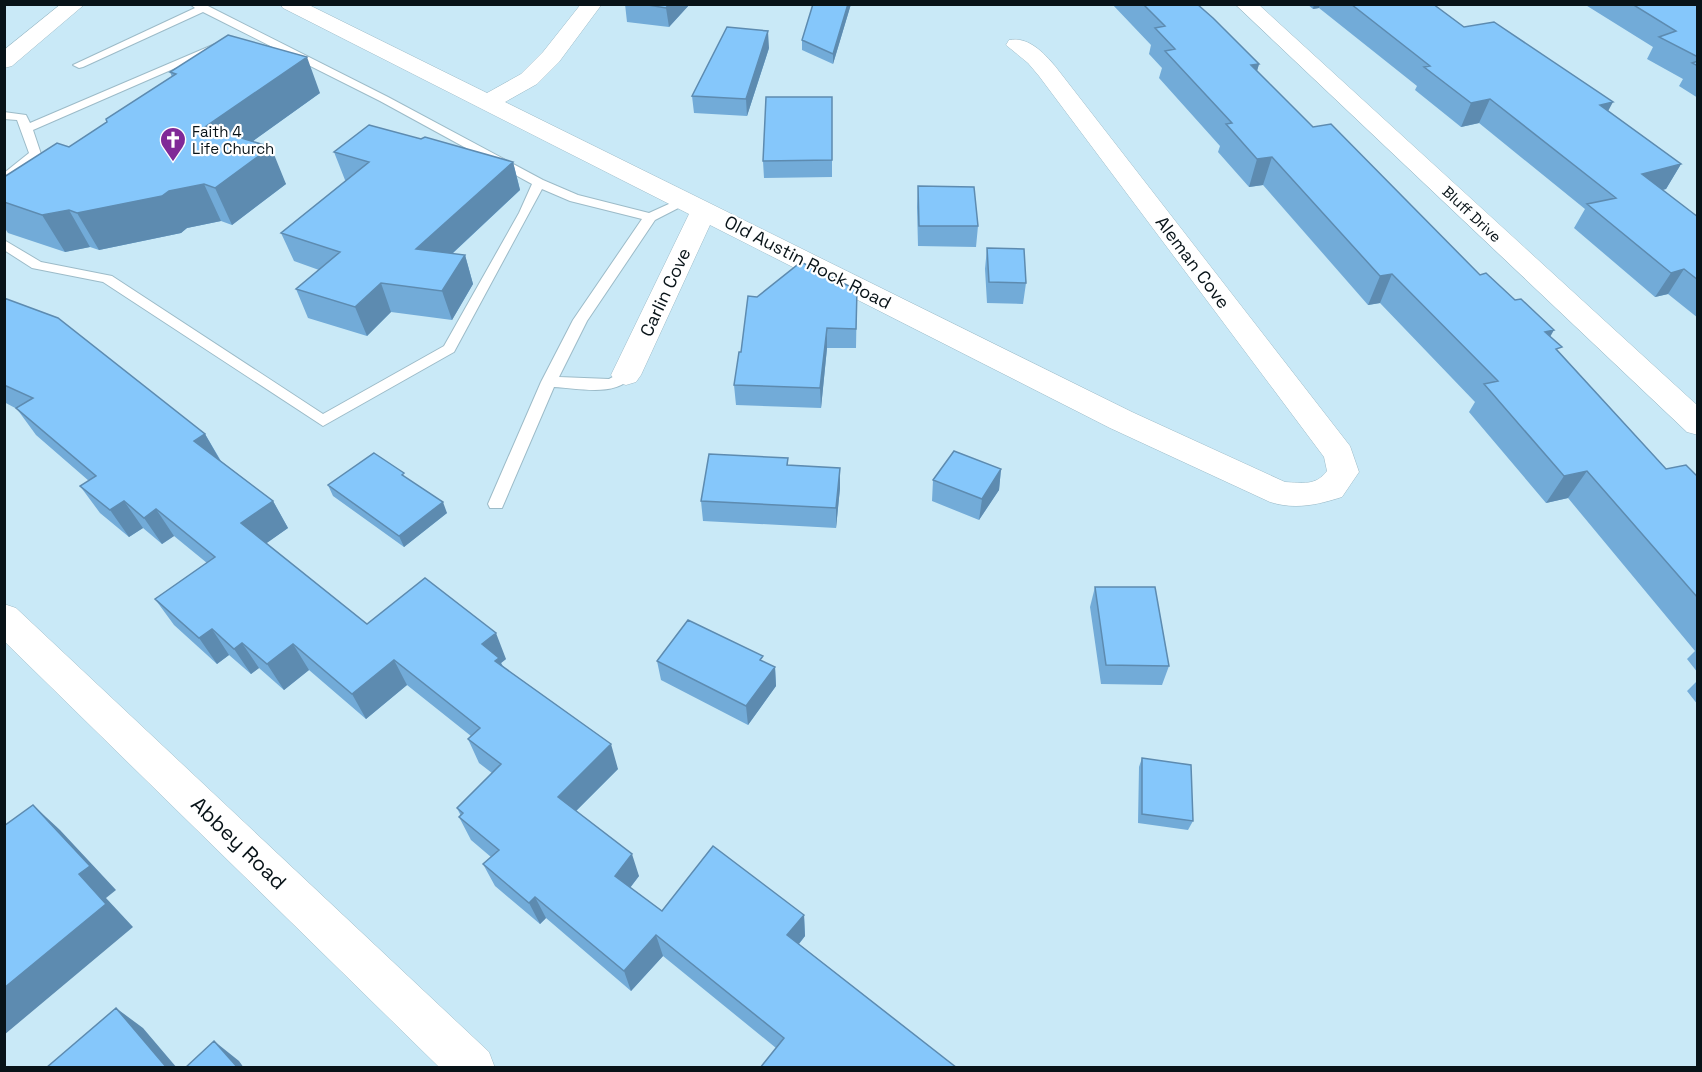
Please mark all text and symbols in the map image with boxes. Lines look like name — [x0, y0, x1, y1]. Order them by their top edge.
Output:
place label: Faith 4 Life Church — [192, 122, 274, 158]
church icon: Faith 4 Life Church — [158, 125, 188, 163]
street label: Bluff Drive — [1438, 182, 1506, 246]
street label: Old Austin Rock Road — [721, 210, 895, 314]
street label: Aleman Cove — [1151, 211, 1235, 313]
street label: Carlin Cove — [634, 244, 696, 340]
street label: Abbey Road — [186, 791, 292, 895]

